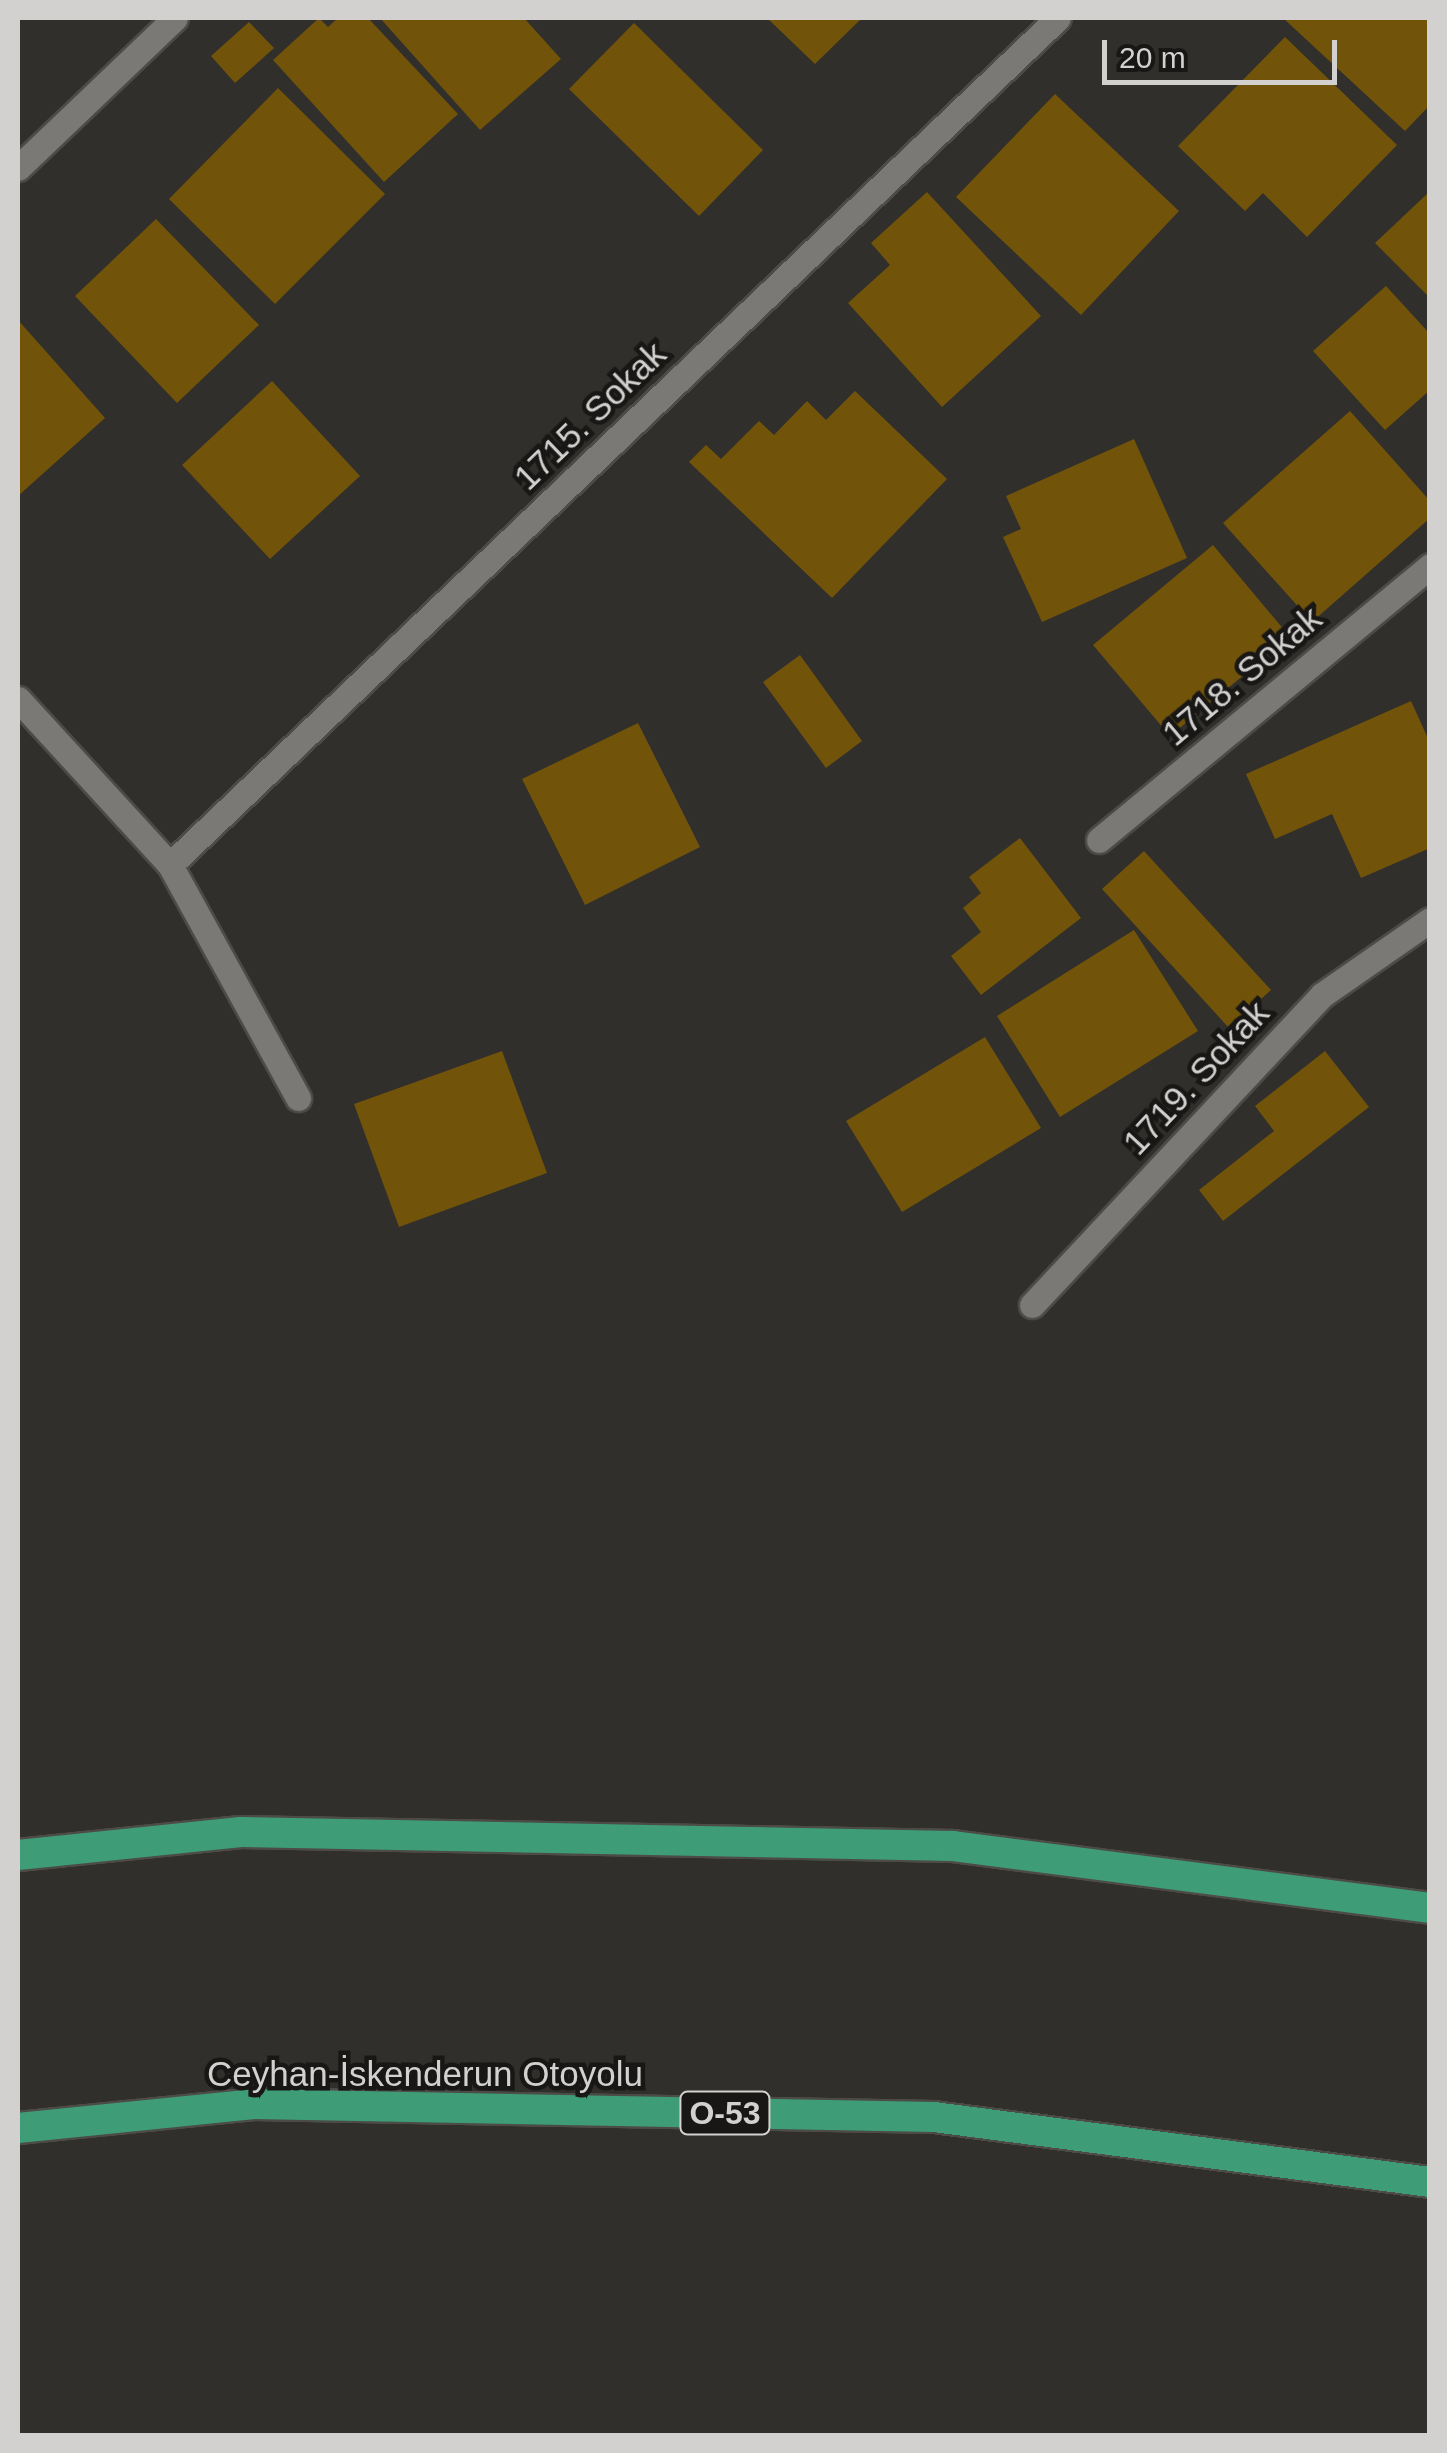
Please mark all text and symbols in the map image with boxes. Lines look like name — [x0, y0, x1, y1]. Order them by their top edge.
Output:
scale bar — [1107, 20, 1342, 82]
text: 20 m — [1119, 41, 1186, 74]
street label: 1715. Sokak — [505, 333, 675, 499]
street label: 1718. Sokak — [1154, 597, 1330, 755]
street label: 1719. Sokak — [1114, 993, 1278, 1163]
street label: Ceyhan-İskenderun Otoyolu — [207, 2053, 643, 2095]
road number: O-53 — [678, 2086, 772, 2140]

